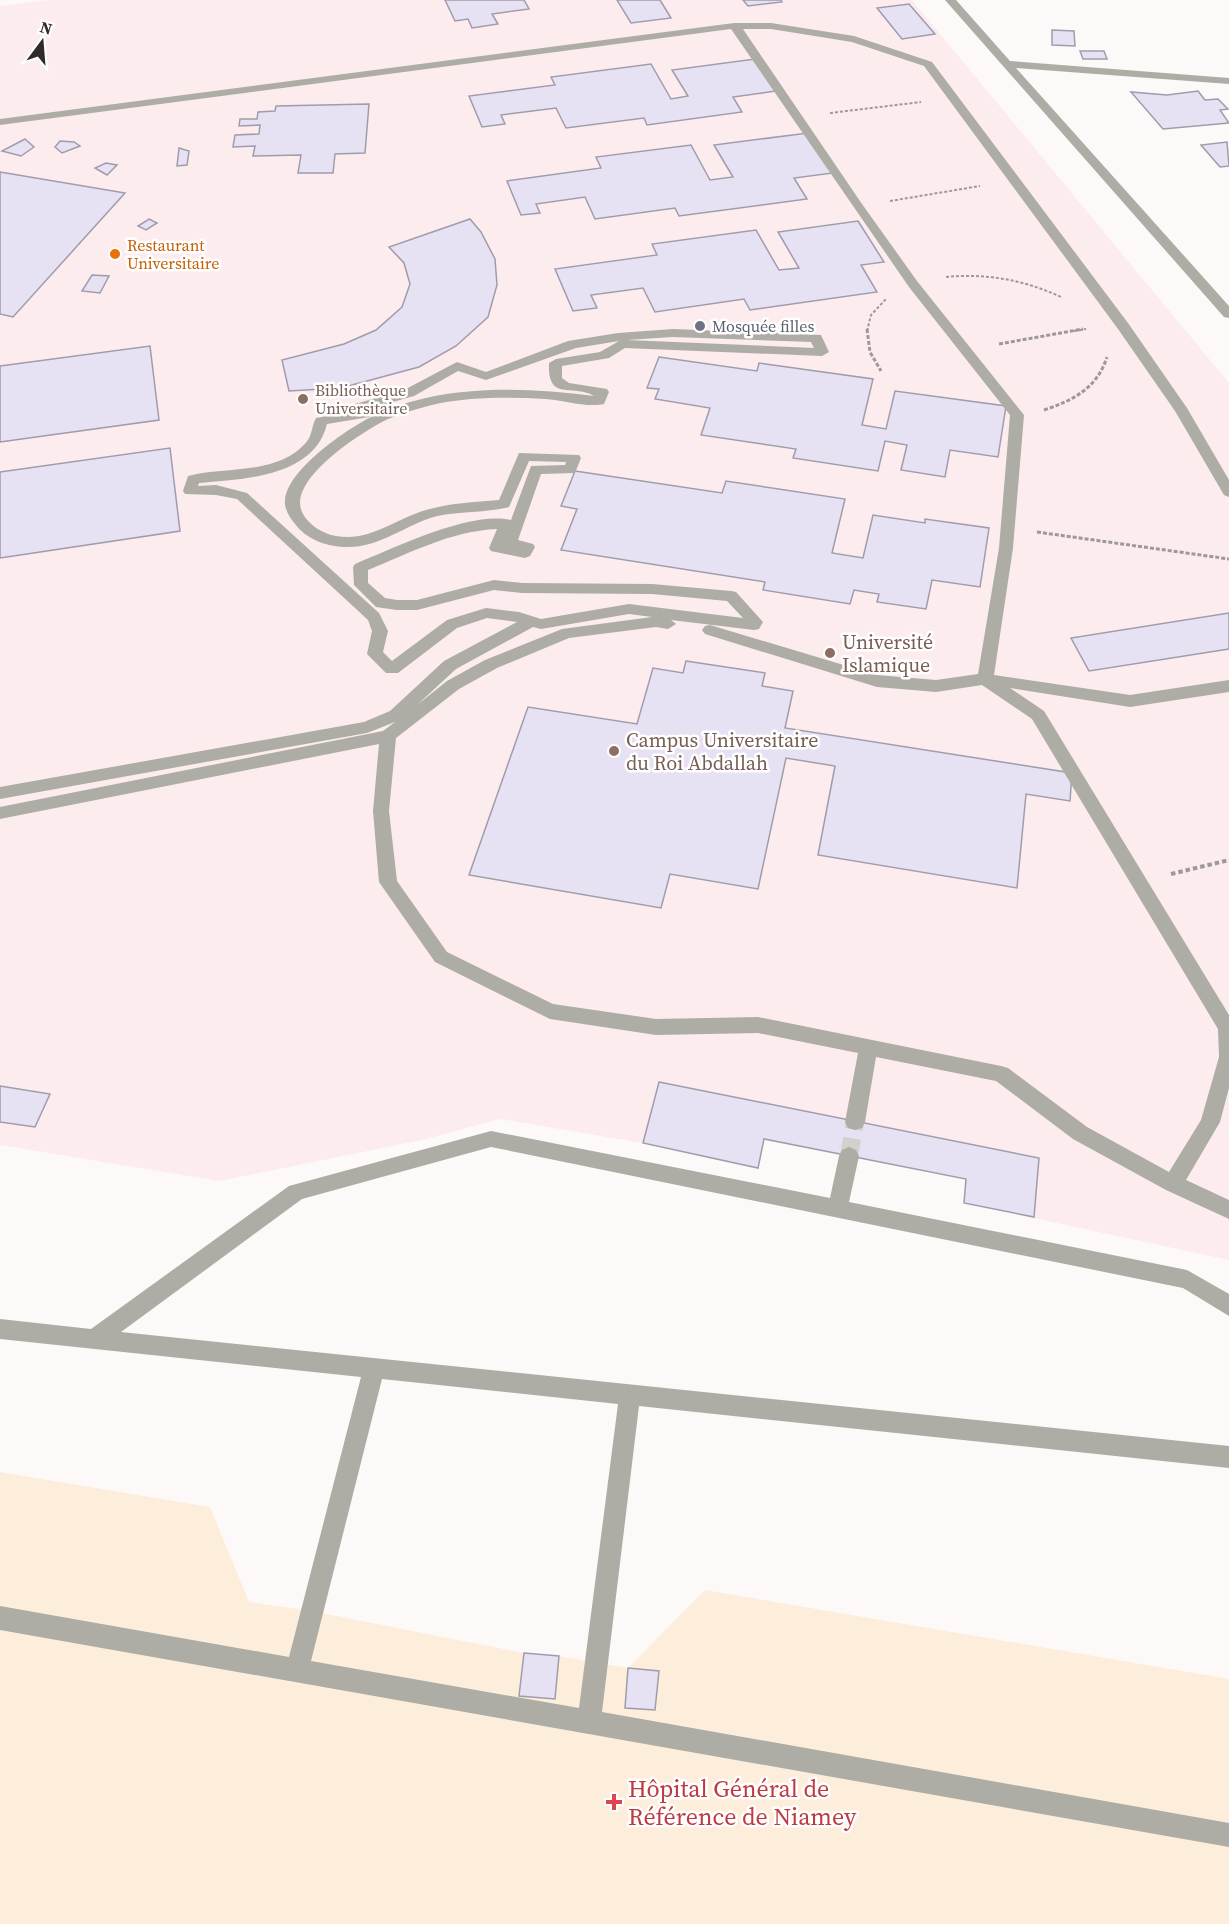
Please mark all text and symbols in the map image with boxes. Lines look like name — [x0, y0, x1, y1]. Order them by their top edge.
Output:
north arrow — [12, 12, 72, 72]
text: N — [38, 15, 55, 40]
place label: Restaurant Universitaire — [127, 234, 220, 274]
marker: Restaurant Universitaire — [108, 247, 122, 261]
place label: Mosquée filles — [712, 315, 814, 337]
marker: Mosquée filles — [693, 319, 707, 333]
place label: Bibliothèque Universitaire — [315, 379, 408, 419]
marker: Bibliothèque Universitaire — [296, 392, 310, 406]
place label: Université Islamique — [842, 628, 933, 679]
marker: Université Islamique — [823, 646, 837, 660]
place label: Campus Universitaire du Roi Abdallah — [626, 726, 819, 777]
marker: Campus Universitaire du Roi Abdallah — [607, 744, 621, 758]
place label: Hôpital Général de Référence de Niamey — [628, 1772, 857, 1833]
marker: Hôpital Général de Référence de Niamey — [605, 1793, 623, 1811]

